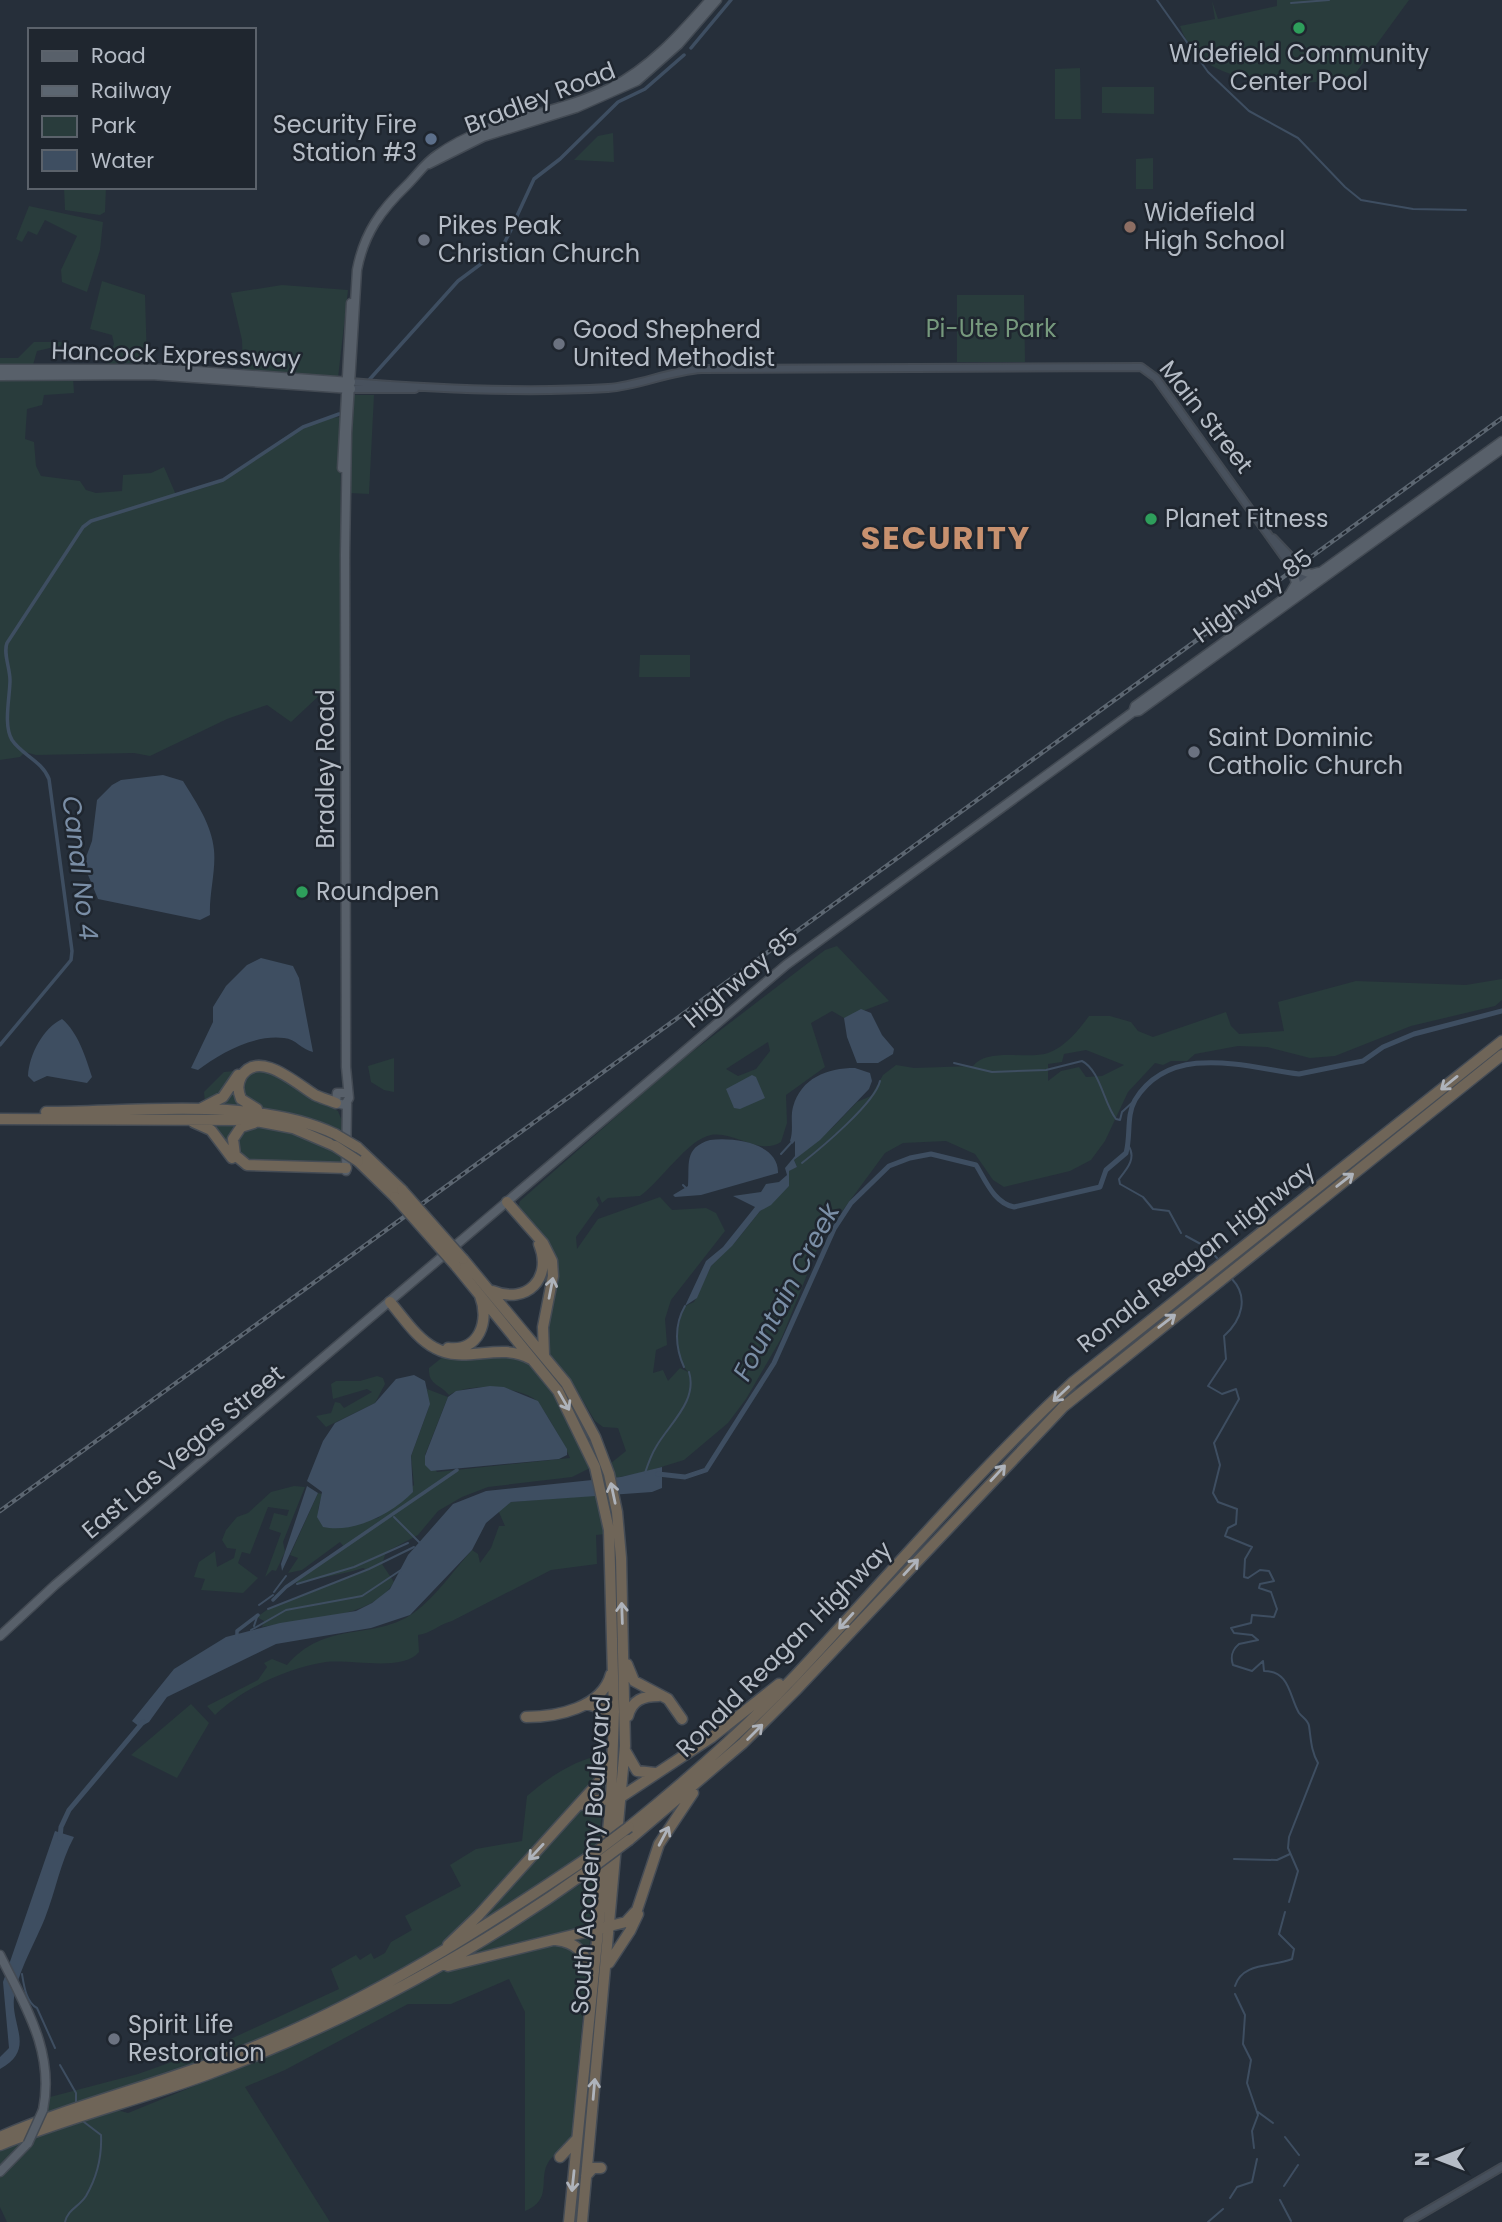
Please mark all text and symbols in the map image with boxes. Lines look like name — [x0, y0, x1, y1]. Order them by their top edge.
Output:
marker: Widefield Community Center Pool — [1291, 20, 1307, 36]
legend — [28, 28, 256, 189]
place label: Widefield Community Center Pool — [1169, 37, 1429, 98]
text: Road — [91, 41, 146, 70]
street label: Bradley Road — [460, 54, 620, 141]
text: Railway — [91, 76, 172, 105]
place label: Security Fire Station #3 — [273, 108, 417, 169]
text: Park — [91, 111, 136, 140]
marker: Security Fire Station #3 — [423, 131, 439, 147]
text: Water — [91, 146, 154, 175]
place label: Widefield High School — [1144, 196, 1285, 257]
place label: Pikes Peak Christian Church — [438, 209, 640, 270]
marker: Widefield High School — [1122, 219, 1138, 235]
marker: Pikes Peak Christian Church — [416, 232, 432, 248]
park label: Pi-Ute Park — [926, 312, 1057, 345]
place label: Good Shepherd United Methodist — [573, 313, 775, 374]
street label: Hancock Expressway — [51, 334, 302, 375]
marker: Good Shepherd United Methodist — [551, 336, 567, 352]
street label: Main Street — [1152, 353, 1261, 480]
place label: Planet Fitness — [1165, 502, 1328, 535]
marker: Planet Fitness — [1143, 511, 1159, 527]
district label: SECURITY — [861, 515, 1031, 560]
street label: Highway 85 — [1186, 541, 1319, 650]
street label: Bradley Road — [309, 689, 342, 849]
place label: Saint Dominic Catholic Church — [1208, 721, 1403, 782]
marker: Saint Dominic Catholic Church — [1186, 744, 1202, 760]
water label: Canal No 4 — [53, 794, 107, 942]
place label: Roundpen — [316, 875, 439, 908]
marker: Roundpen — [294, 884, 310, 900]
street label: Highway 85 — [676, 920, 805, 1035]
one-way arrow — [1440, 1076, 1458, 1091]
street label: Ronald Reagan Highway — [1070, 1153, 1322, 1360]
one-way arrow — [1336, 1172, 1354, 1187]
water label: Fountain Creek — [724, 1195, 849, 1387]
one-way arrow — [544, 1277, 558, 1300]
one-way arrow — [1157, 1313, 1176, 1328]
street label: East Las Vegas Street — [75, 1357, 291, 1546]
one-way arrow — [1053, 1385, 1070, 1402]
one-way arrow — [558, 1390, 571, 1411]
one-way arrow — [990, 1464, 1006, 1482]
one-way arrow — [606, 1482, 620, 1505]
street label: Ronald Reagan Highway — [668, 1533, 899, 1764]
one-way arrow — [903, 1559, 920, 1576]
one-way arrow — [616, 1602, 629, 1625]
one-way arrow — [838, 1612, 854, 1630]
street label: South Academy Boulevard — [563, 1695, 618, 2015]
one-way arrow — [746, 1723, 763, 1740]
one-way arrow — [657, 1826, 671, 1846]
one-way arrow — [527, 1843, 544, 1860]
place label: Spirit Life Restoration — [128, 2008, 265, 2069]
marker: Spirit Life Restoration — [106, 2031, 122, 2047]
one-way arrow — [588, 2078, 601, 2100]
north arrow — [1404, 2124, 1474, 2194]
text: N — [1409, 2152, 1436, 2166]
one-way arrow — [566, 2169, 579, 2192]

